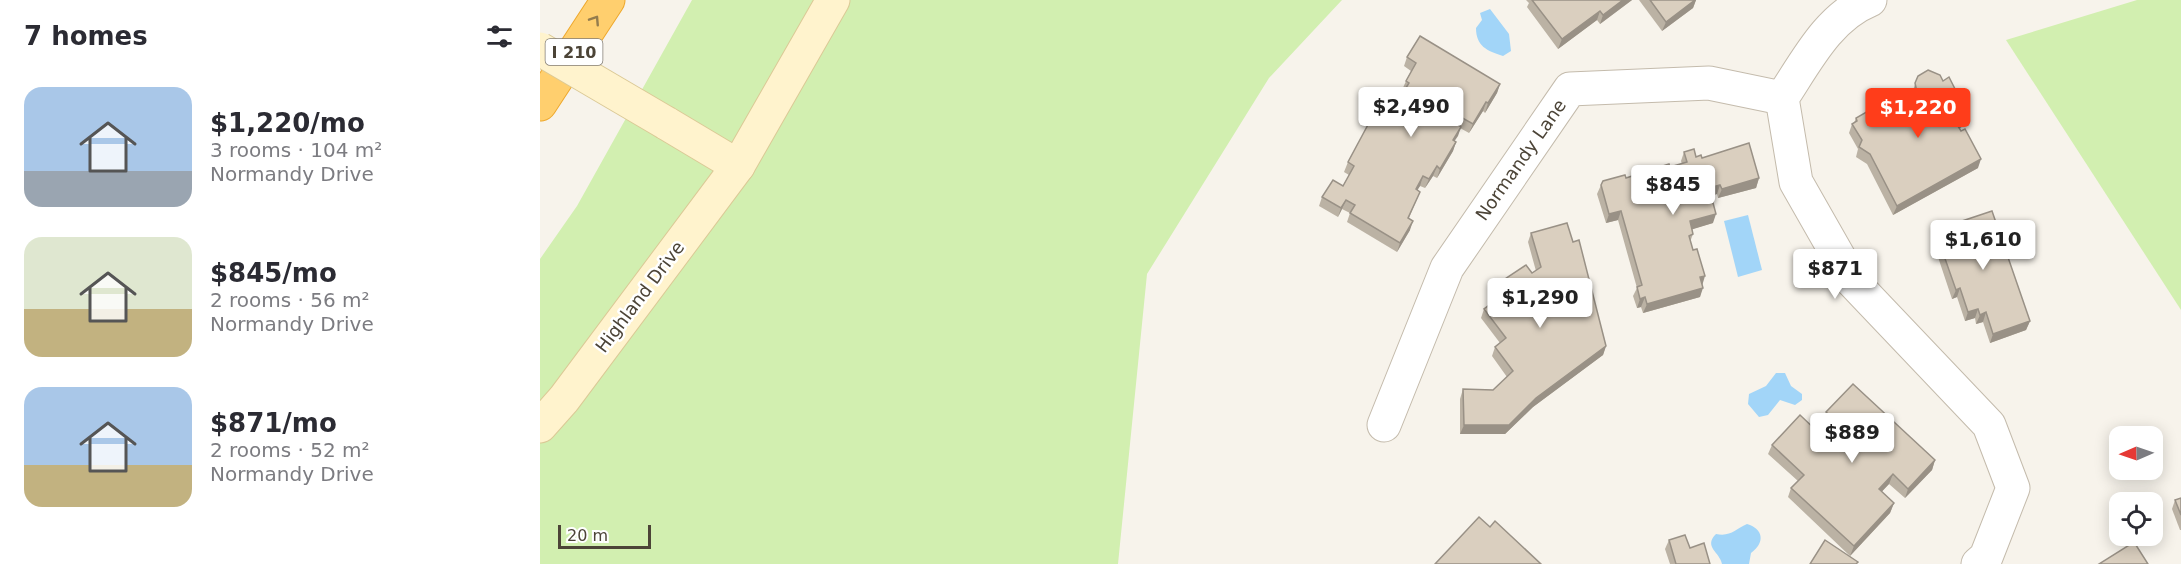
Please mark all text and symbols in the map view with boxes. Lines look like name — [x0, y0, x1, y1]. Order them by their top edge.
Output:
one-way arrow — [588, 16, 599, 27]
icon: filters — [483, 20, 516, 53]
text: 7 homes — [24, 21, 148, 51]
road number: I 210 — [546, 39, 603, 65]
pin: $2,490 — [1362, 87, 1460, 138]
pin: $1,220 — [1869, 88, 1967, 139]
text: $2,490 — [1372, 94, 1450, 118]
street label: Normandy Lane — [1471, 95, 1570, 224]
text: $1,220 — [1879, 95, 1957, 119]
text: $1,220/mo — [210, 108, 365, 138]
icon: home — [72, 111, 144, 183]
text: 3 rooms · 104 m² — [210, 138, 382, 162]
text: Normandy Drive — [210, 162, 374, 186]
pin: $845 — [1637, 165, 1709, 216]
text: $845 — [1645, 172, 1701, 196]
pin: $1,610 — [1934, 220, 2032, 271]
text: $1,610 — [1944, 227, 2022, 251]
street label: Highland Drive — [591, 237, 688, 357]
pin: $871 — [1799, 249, 1871, 300]
text: $871 — [1807, 256, 1863, 280]
text: $845/mo — [210, 258, 337, 288]
icon: home — [72, 261, 144, 333]
pin: $1,290 — [1491, 278, 1589, 329]
text: $1,290 — [1501, 285, 1579, 309]
text: 2 rooms · 56 m² — [210, 288, 370, 312]
text: Normandy Drive — [210, 312, 374, 336]
text: $871/mo — [210, 408, 337, 438]
icon: home — [72, 411, 144, 483]
pin: $889 — [1816, 413, 1888, 464]
text: $889 — [1824, 420, 1880, 444]
north arrow — [2109, 426, 2163, 480]
map controls — [2109, 426, 2163, 546]
text: 2 rooms · 52 m² — [210, 438, 370, 462]
text: Normandy Drive — [210, 462, 374, 486]
button: locate — [2109, 492, 2163, 546]
scale bar — [558, 522, 651, 550]
text: 20 m — [567, 526, 608, 545]

